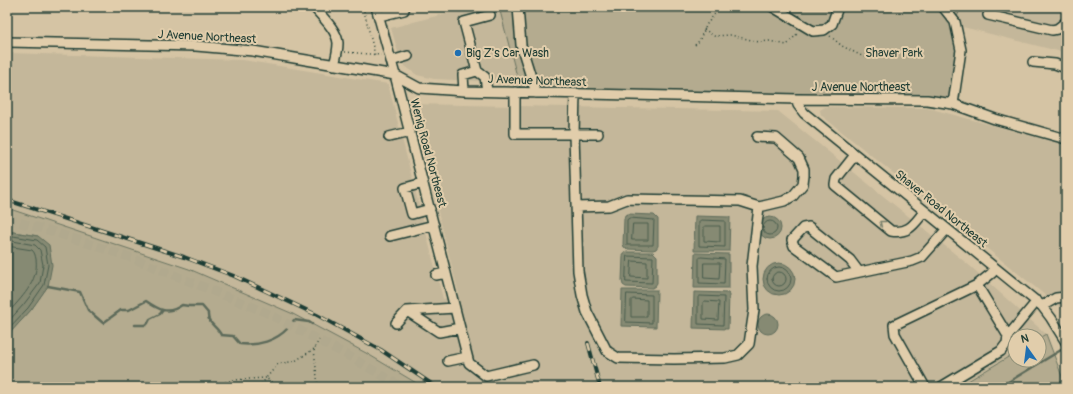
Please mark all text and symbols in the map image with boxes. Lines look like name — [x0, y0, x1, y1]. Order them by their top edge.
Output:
street label: J Avenue Northeast — [157, 27, 257, 47]
place label: Big Z's Car Wash — [466, 46, 549, 61]
park label: Shaver Park — [865, 46, 923, 61]
marker: Big Z's Car Wash — [453, 48, 463, 58]
street label: J Avenue Northeast — [487, 72, 587, 90]
street label: J Avenue Northeast — [812, 80, 911, 95]
street label: Wenig Road Northeast — [406, 97, 450, 209]
street label: Shaver Road Northeast — [892, 167, 990, 251]
one-way arrow — [879, 221, 886, 228]
north arrow — [1007, 328, 1047, 368]
text: N — [1020, 331, 1030, 346]

